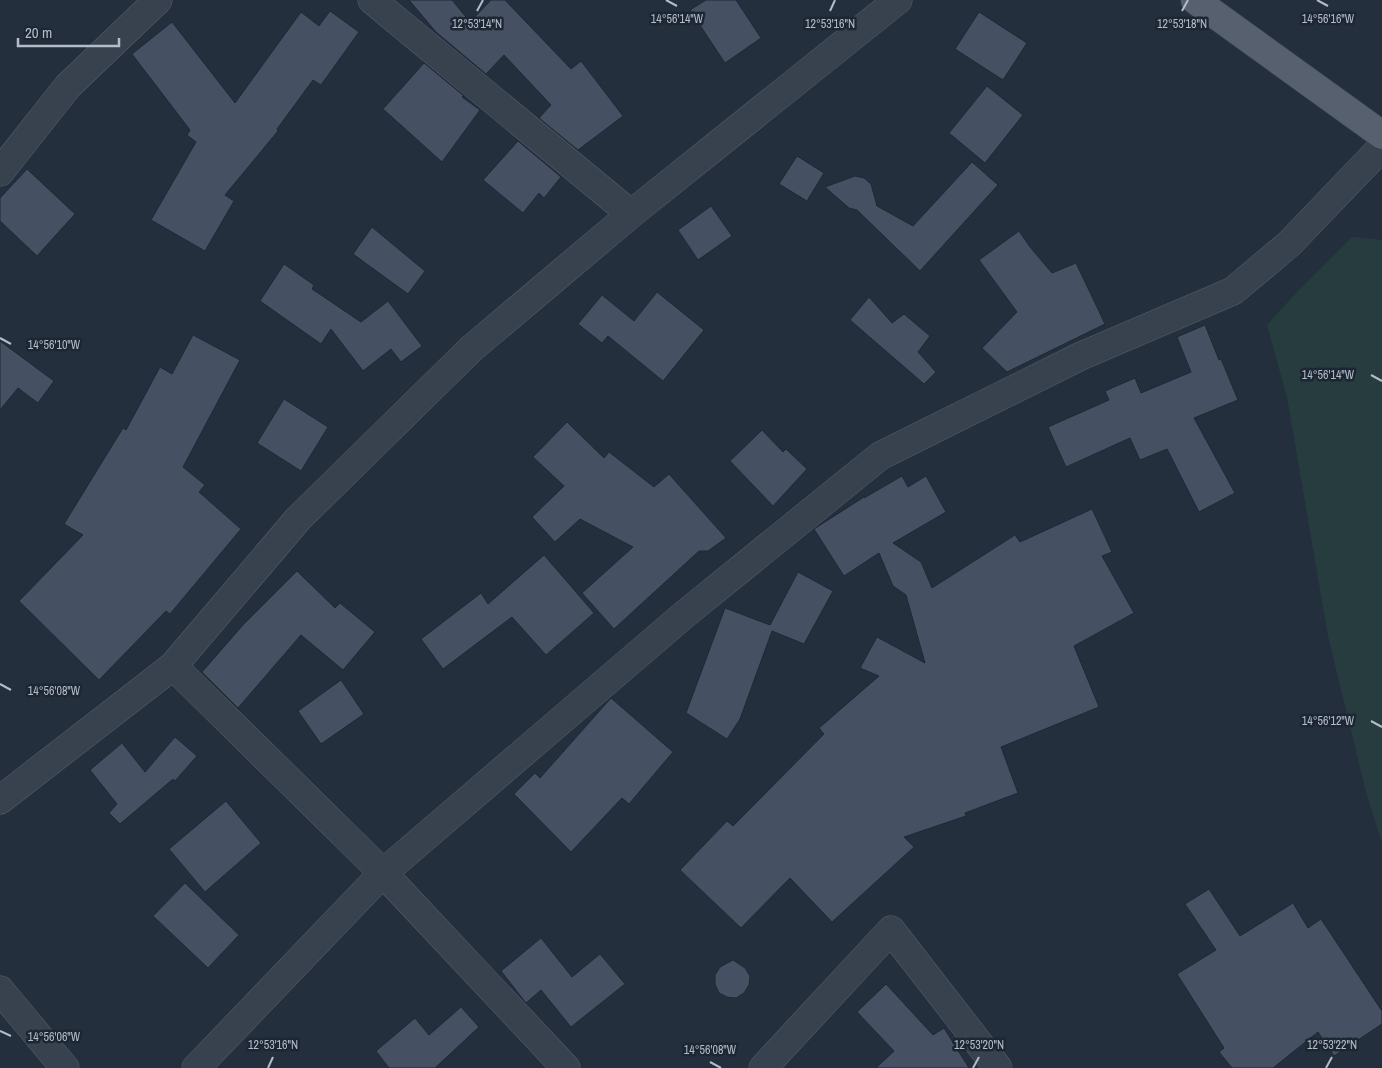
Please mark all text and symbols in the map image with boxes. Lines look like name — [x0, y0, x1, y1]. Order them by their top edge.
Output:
text: 14°56'14"W — [651, 11, 704, 27]
text: 14°56'16"W — [1302, 11, 1355, 27]
scale bar — [18, 15, 119, 47]
text: 12°53'14"N — [452, 16, 502, 32]
text: 12°53'16"N — [805, 16, 855, 32]
text: 12°53'18"N — [1157, 16, 1207, 32]
text: 20 m — [25, 22, 52, 43]
text: 14°56'10"W — [28, 337, 81, 353]
text: 14°56'14"W — [1302, 367, 1355, 383]
text: 14°56'08"W — [28, 683, 81, 699]
text: 14°56'12"W — [1302, 713, 1355, 729]
text: 14°56'06"W — [28, 1029, 81, 1045]
text: 12°53'16"N — [248, 1037, 298, 1053]
text: 12°53'20"N — [954, 1037, 1004, 1053]
text: 12°53'22"N — [1307, 1037, 1357, 1053]
text: 14°56'08"W — [684, 1042, 737, 1058]

